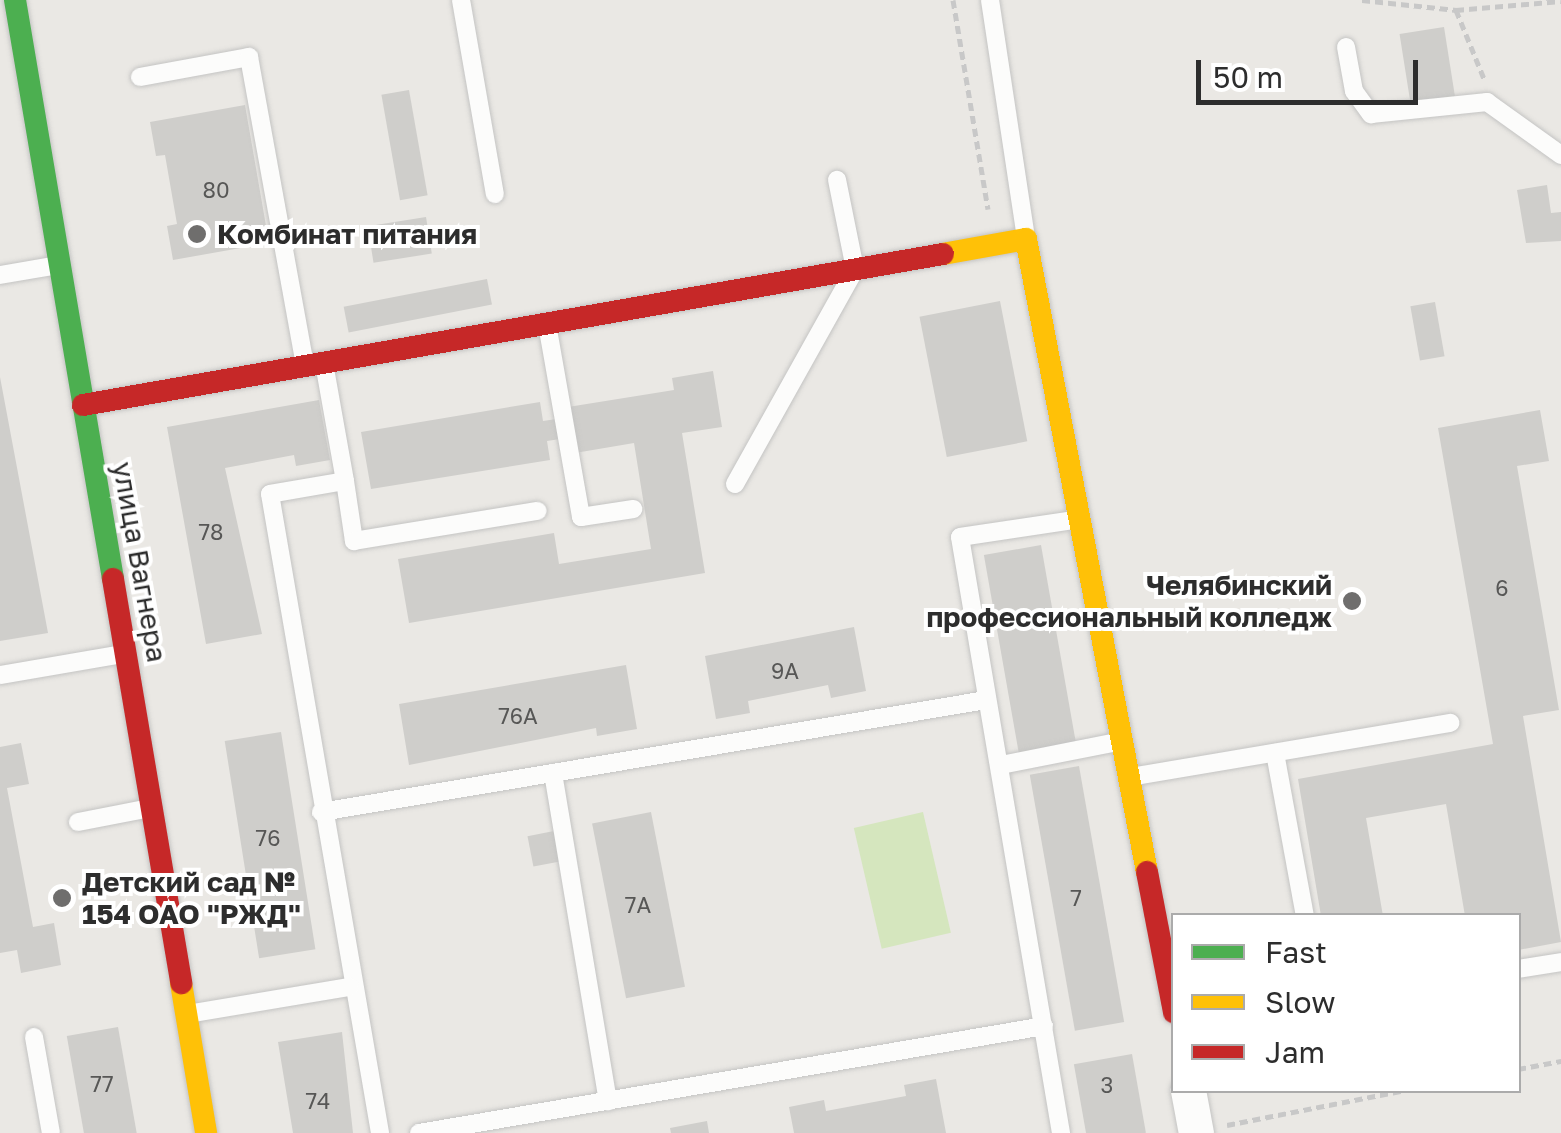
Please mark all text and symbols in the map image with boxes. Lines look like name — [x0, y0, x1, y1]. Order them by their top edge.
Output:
scale bar — [1201, 40, 1424, 102]
text: 50 m — [1213, 59, 1283, 95]
house number: 80 — [202, 177, 230, 203]
place label: Комбинат питания — [217, 217, 477, 251]
marker: Комбинат питания — [186, 223, 208, 245]
street label: улица Вагнера — [106, 459, 174, 665]
house number: 78 — [198, 519, 224, 545]
place label: Челябинский профессиональный колледж — [926, 568, 1332, 634]
house number: 6 — [1495, 575, 1509, 601]
marker: Челябинский профессиональный колледж — [1341, 590, 1363, 612]
house number: 9А — [771, 658, 799, 684]
house number: 76А — [498, 703, 538, 729]
house number: 76 — [256, 825, 280, 851]
place label: Детский сад № 154 ОАО "РЖД" — [82, 865, 301, 931]
house number: 7 — [1070, 885, 1082, 911]
marker: Детский сад № 154 ОАО "РЖД" — [51, 887, 73, 909]
house number: 7А — [625, 892, 651, 918]
legend — [1171, 913, 1521, 1093]
text: Fast — [1265, 934, 1327, 970]
text: Slow — [1265, 984, 1336, 1020]
text: Jam — [1265, 1034, 1325, 1070]
house number: 77 — [90, 1071, 114, 1097]
house number: 3 — [1101, 1072, 1113, 1098]
house number: 74 — [305, 1088, 331, 1114]

